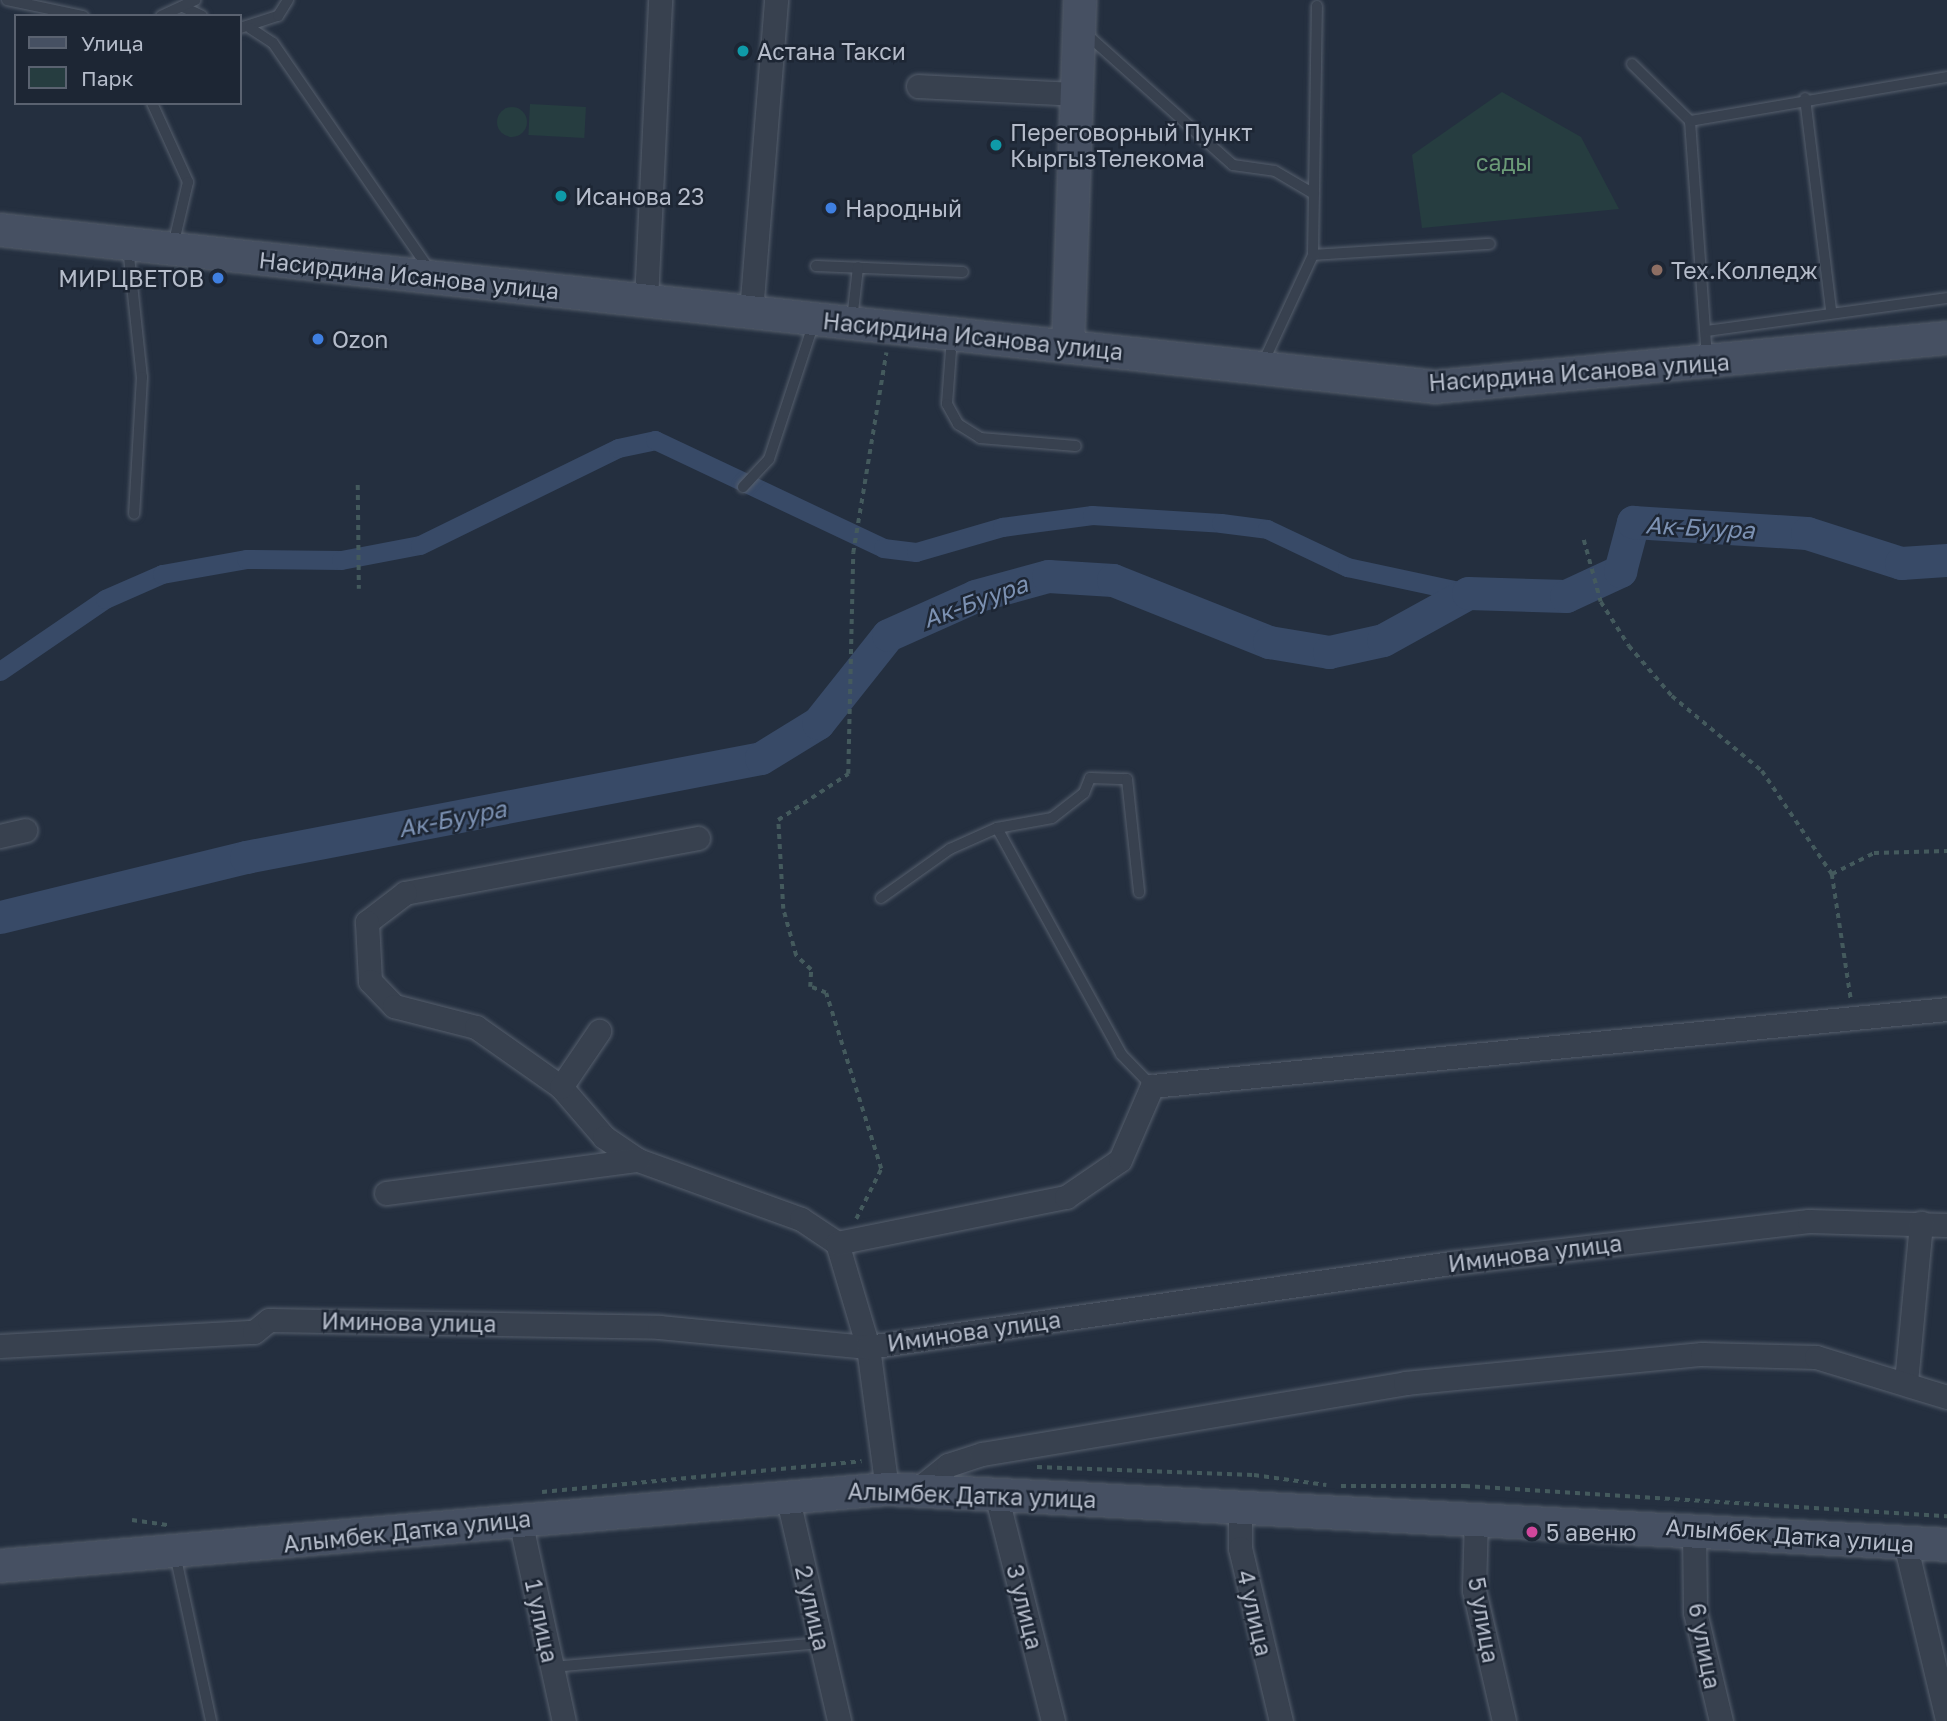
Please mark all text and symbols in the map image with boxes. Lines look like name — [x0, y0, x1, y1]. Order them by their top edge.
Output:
legend — [14, 14, 242, 105]
text: Улица — [81, 30, 144, 56]
place label: Астана Такси — [757, 37, 906, 65]
marker: Астана Такси — [735, 43, 751, 59]
text: Парк — [81, 65, 134, 91]
place label: Переговорный Пункт КыргызТелекома — [1010, 118, 1252, 172]
marker: Переговорный Пункт КыргызТелекома — [988, 137, 1004, 153]
park label: сады — [1476, 148, 1532, 176]
place label: Исанова 23 — [575, 182, 704, 210]
marker: Исанова 23 — [553, 188, 569, 204]
place label: Народный — [845, 194, 962, 222]
marker: Народный — [823, 200, 839, 216]
street label: Насирдина Исанова улица — [258, 246, 560, 304]
place label: Тех.Колледж — [1671, 256, 1818, 284]
marker: Тех.Колледж — [1649, 262, 1665, 278]
place label: МИРЦВЕТОВ — [58, 264, 204, 292]
marker: МИРЦВЕТОВ — [210, 270, 226, 286]
street label: Насирдина Исанова улица — [822, 307, 1124, 365]
place label: Ozon — [332, 325, 388, 353]
marker: Ozon — [310, 331, 326, 347]
street label: Насирдина Исанова улица — [1428, 348, 1730, 396]
water label: Ак-Буура — [1645, 510, 1755, 544]
water label: Ак-Буура — [919, 569, 1031, 633]
water label: Ак-Буура — [396, 793, 508, 843]
street label: Иминова улица — [1446, 1229, 1624, 1277]
street label: Иминова улица — [885, 1305, 1063, 1357]
street label: Иминова улица — [321, 1307, 497, 1337]
street label: Алымбек Датка улица — [847, 1477, 1097, 1513]
street label: Алымбек Датка улица — [282, 1504, 532, 1558]
street label: Алымбек Датка улица — [1665, 1513, 1915, 1557]
place label: 5 авеню — [1546, 1518, 1636, 1546]
marker: 5 авеню — [1524, 1524, 1540, 1540]
street label: 3 улица — [1001, 1562, 1049, 1652]
street label: 2 улица — [790, 1563, 836, 1653]
street label: 4 улица — [1232, 1567, 1278, 1659]
street label: 5 улица — [1463, 1575, 1505, 1665]
street label: 1 улица — [520, 1577, 564, 1665]
street label: 6 улица — [1683, 1601, 1727, 1691]

